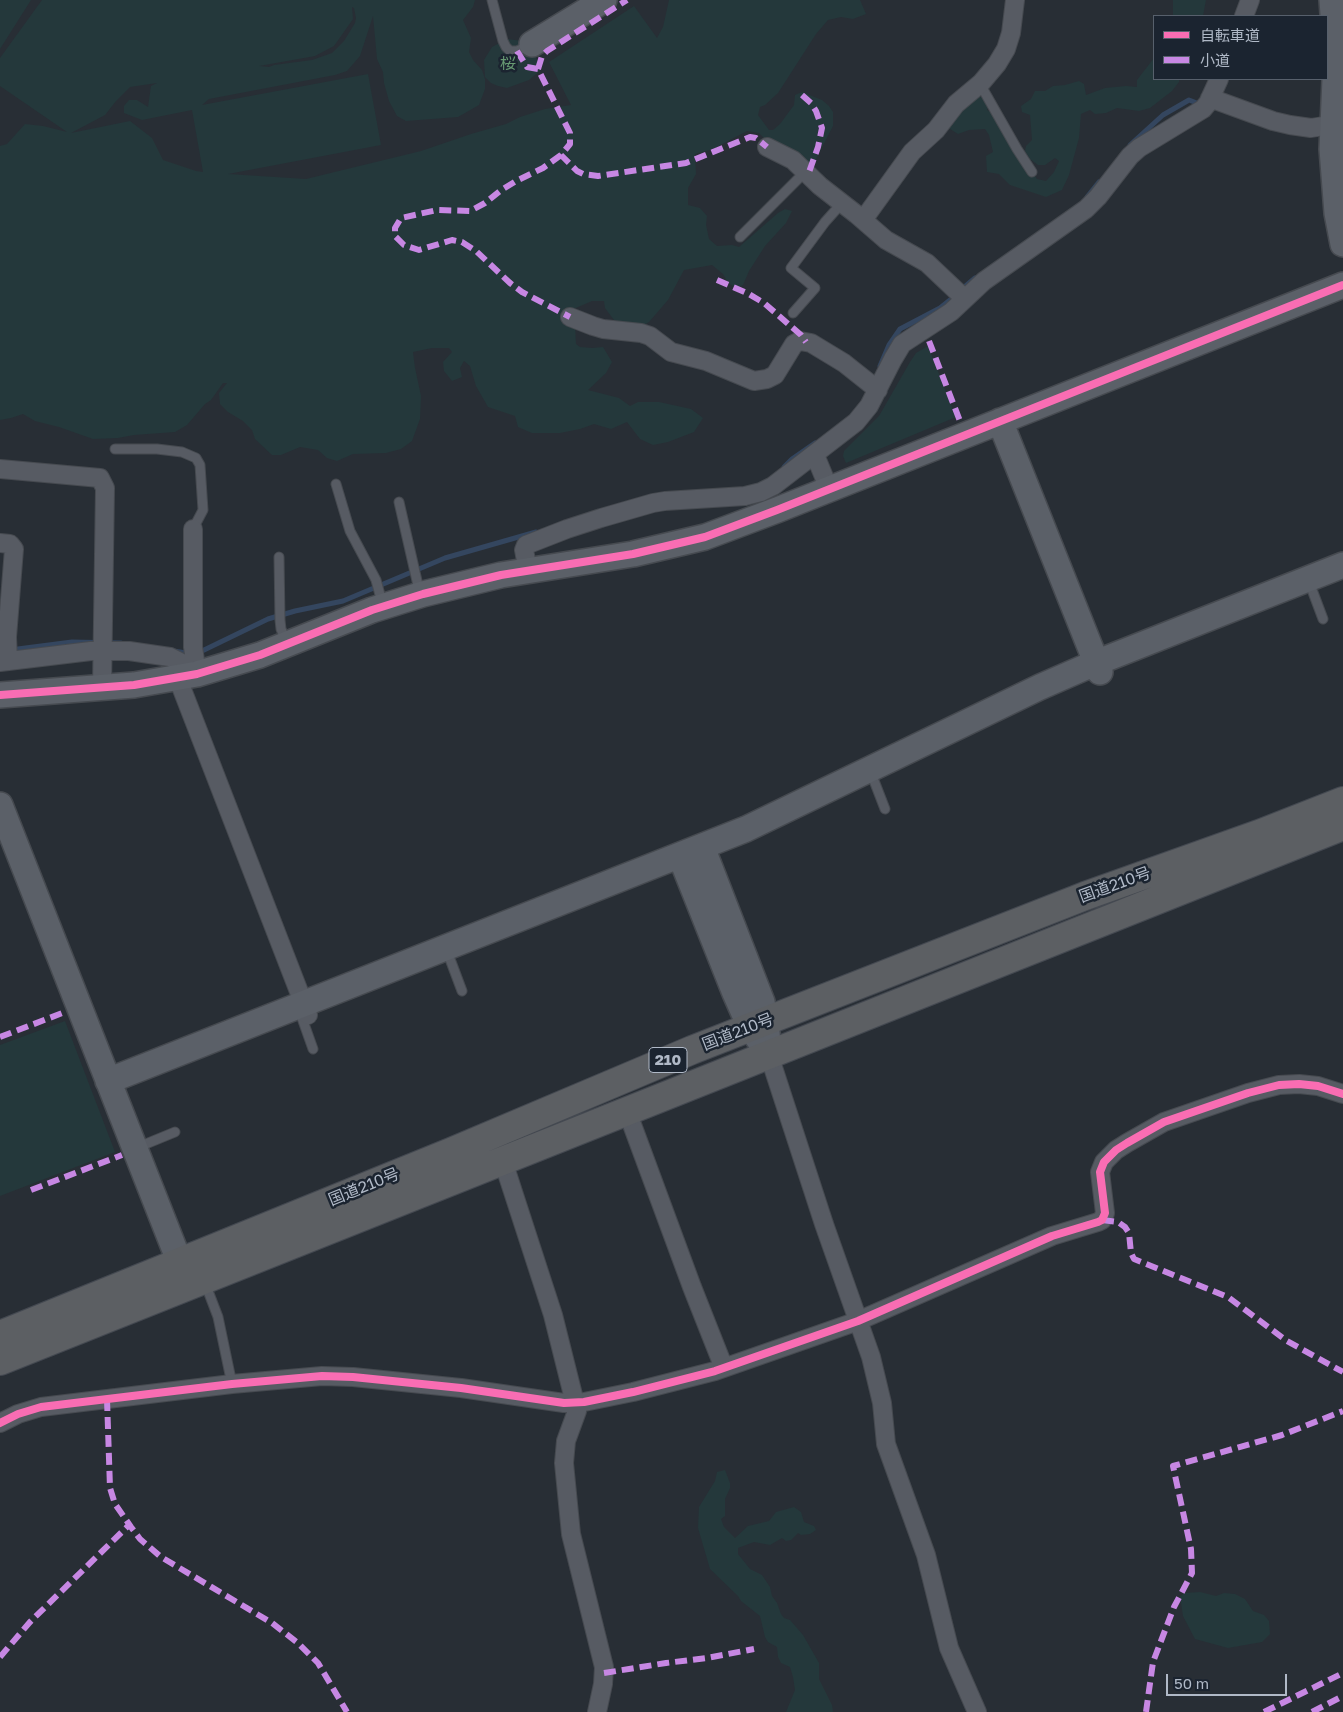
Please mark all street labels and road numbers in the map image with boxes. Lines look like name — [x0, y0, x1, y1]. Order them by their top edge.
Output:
street label: 国道210号 — [1076, 863, 1154, 907]
street label: 国道210号 — [700, 1010, 776, 1054]
road number: 210 — [649, 1048, 687, 1072]
street label: 国道210号 — [326, 1164, 402, 1210]

